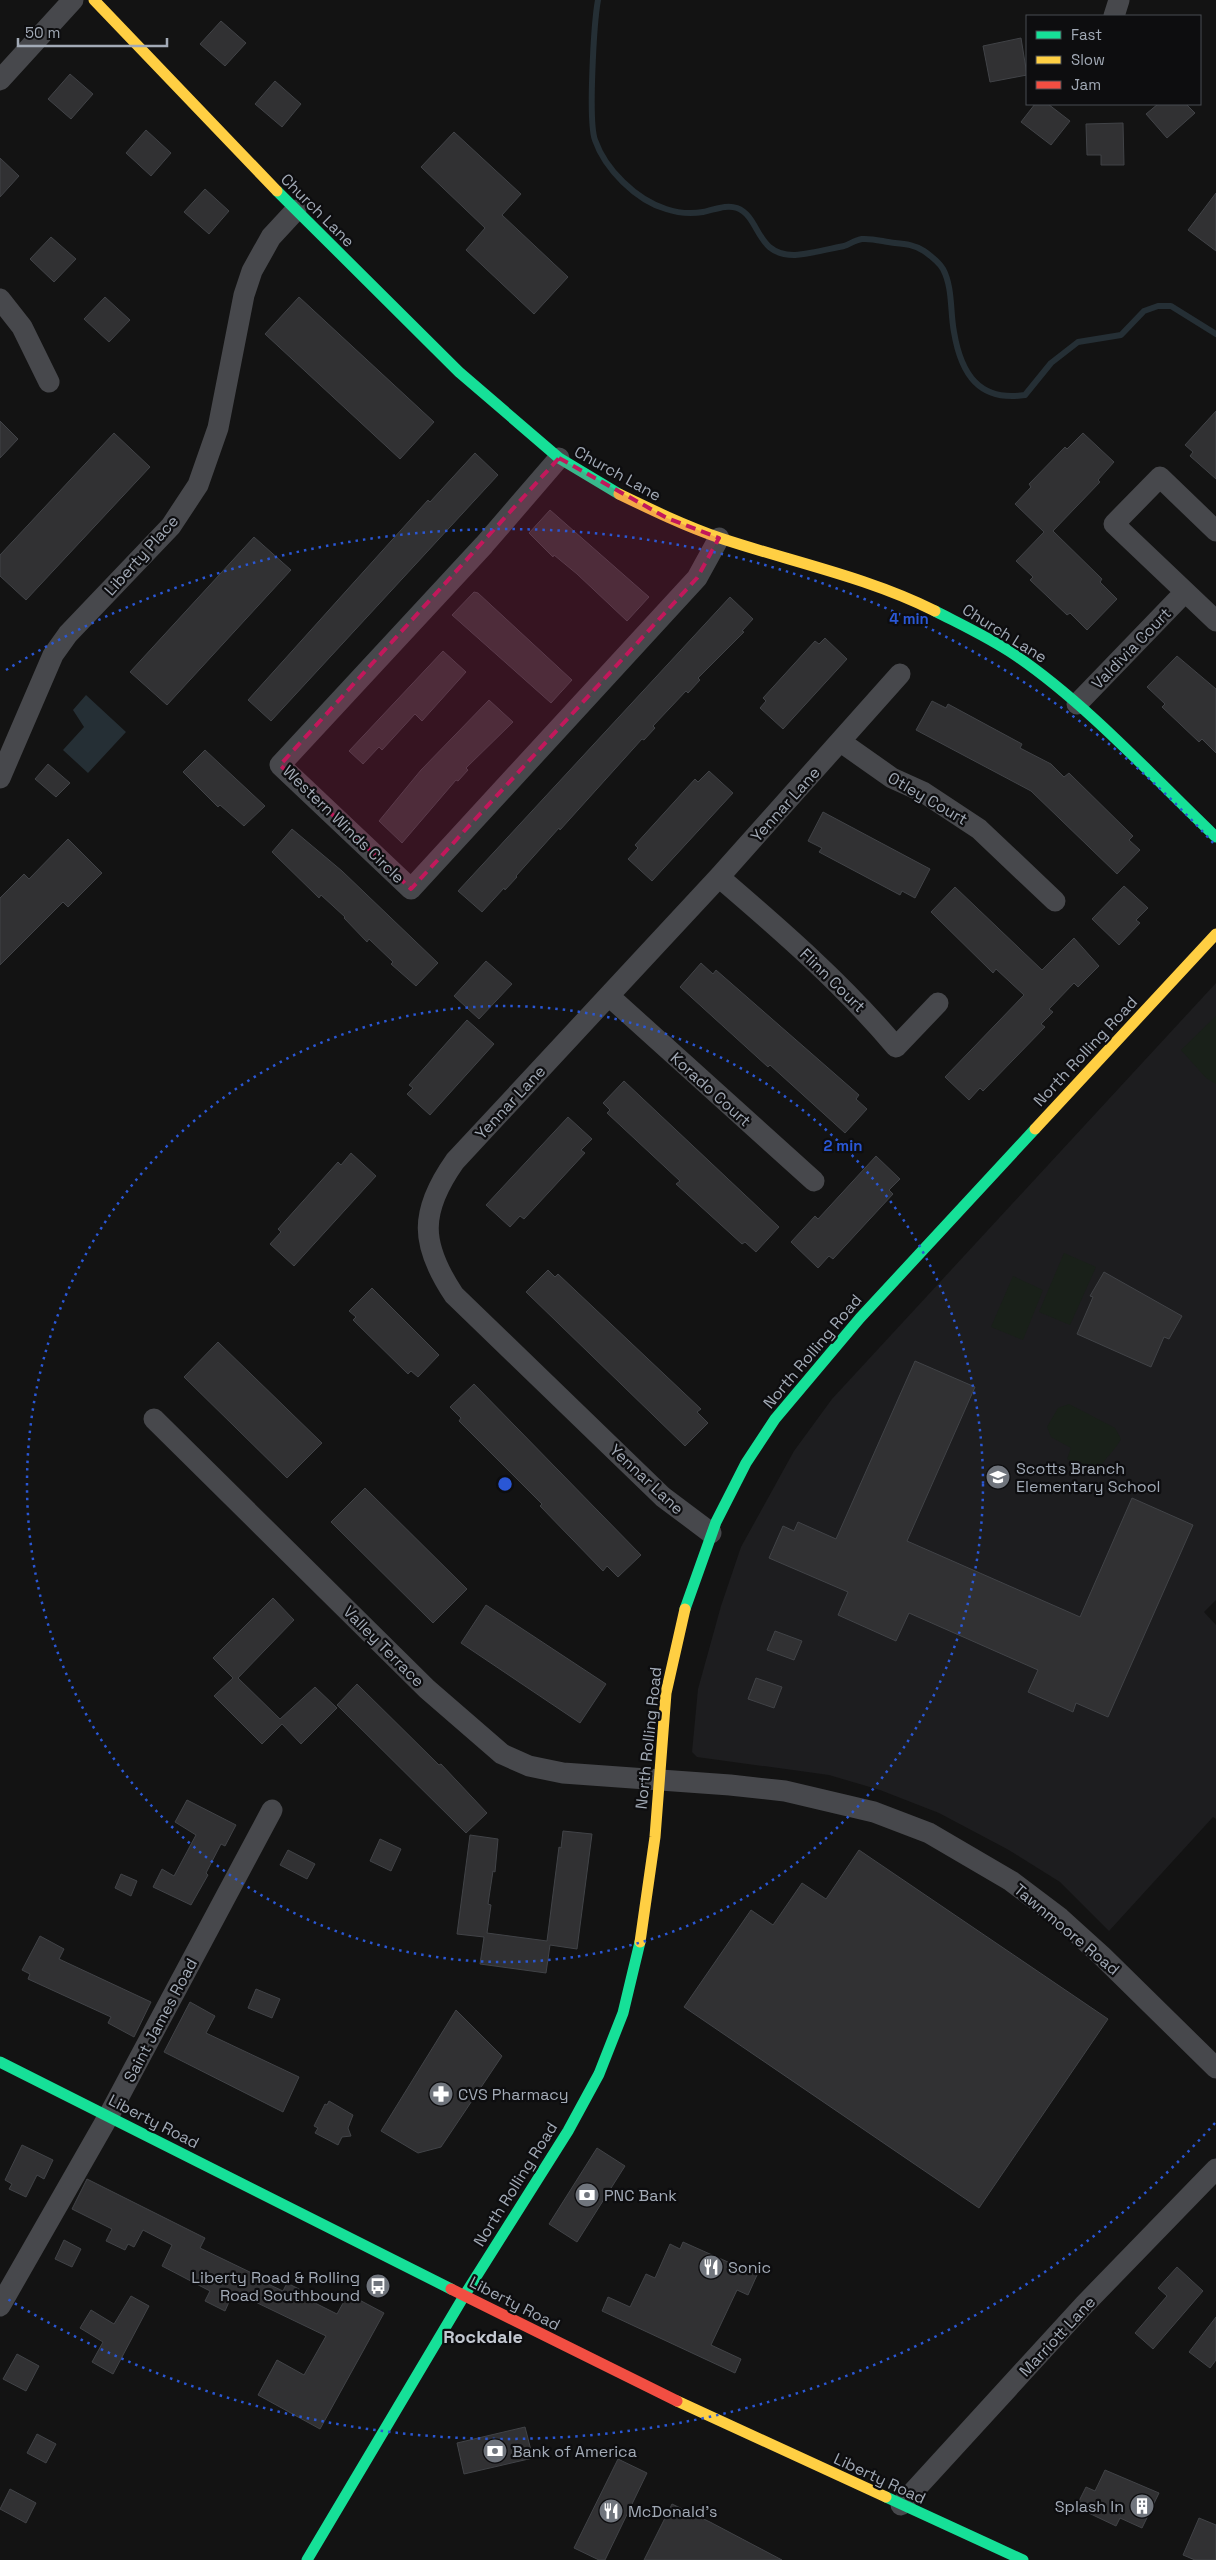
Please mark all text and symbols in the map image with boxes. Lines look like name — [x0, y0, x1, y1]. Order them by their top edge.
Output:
scale bar — [18, 15, 166, 47]
legend — [1026, 15, 1201, 105]
text: 50 m — [25, 23, 60, 42]
text: Fast — [1071, 25, 1102, 44]
text: Slow — [1071, 50, 1105, 69]
text: Jam — [1071, 75, 1101, 94]
street label: Church Lane — [276, 169, 359, 252]
street label: Church Lane — [571, 441, 665, 506]
street label: Liberty Place — [100, 511, 183, 600]
street label: Church Lane — [958, 599, 1051, 668]
street label: Valdivia Court — [1087, 603, 1176, 694]
text: 4 min — [889, 609, 929, 628]
street label: Western Winds Circle — [278, 761, 409, 888]
street label: Yennar Lane — [746, 762, 825, 846]
street label: Otley Court — [884, 767, 971, 830]
street label: Flinn Court — [795, 944, 870, 1017]
street label: North Rolling Road — [1029, 992, 1142, 1111]
street label: Korado Court — [666, 1048, 755, 1131]
street label: Yennar Lane — [471, 1061, 550, 1144]
text: 2 min — [824, 1136, 862, 1155]
street label: North Rolling Road — [758, 1290, 866, 1413]
street label: Yennar Lane — [605, 1440, 688, 1519]
place label: Scotts Branch Elementary School — [1016, 1458, 1161, 1497]
school or university icon: Scotts Branch Elementary School — [985, 1464, 1011, 1490]
centre of rings — [496, 1475, 514, 1493]
street label: Valley Terrace — [339, 1601, 429, 1691]
street label: North Rolling Road — [631, 1666, 666, 1810]
street label: Tawnmoore Road — [1009, 1879, 1124, 1980]
street label: Saint James Road — [119, 1955, 202, 2086]
pharmacy icon: CVS Pharmacy — [428, 2081, 454, 2107]
place label: CVS Pharmacy — [458, 2084, 569, 2105]
street label: Liberty Road — [105, 2090, 203, 2153]
street label: North Rolling Road — [469, 2118, 562, 2250]
bank icon: PNC Bank — [574, 2182, 600, 2208]
place label: PNC Bank — [604, 2185, 677, 2206]
restaurant icon: Sonic — [698, 2254, 724, 2280]
place label: Sonic — [728, 2257, 771, 2278]
place label: Liberty Road & Rolling Road Southbound — [191, 2267, 360, 2306]
street label: Liberty Road — [466, 2272, 564, 2335]
bus stop icon: Liberty Road & Rolling Road Southbound — [365, 2273, 391, 2299]
street label: Marriott Lane — [1015, 2292, 1100, 2381]
district label: Rockdale — [443, 2325, 523, 2348]
bank icon: Bank of America — [482, 2438, 508, 2464]
place label: Bank of America — [512, 2441, 637, 2462]
street label: Liberty Road — [830, 2448, 929, 2509]
building icon: Splash In — [1129, 2493, 1155, 2519]
place label: Splash In — [1055, 2496, 1124, 2517]
restaurant icon: McDonald's — [598, 2498, 624, 2524]
place label: McDonald's — [628, 2501, 718, 2522]

